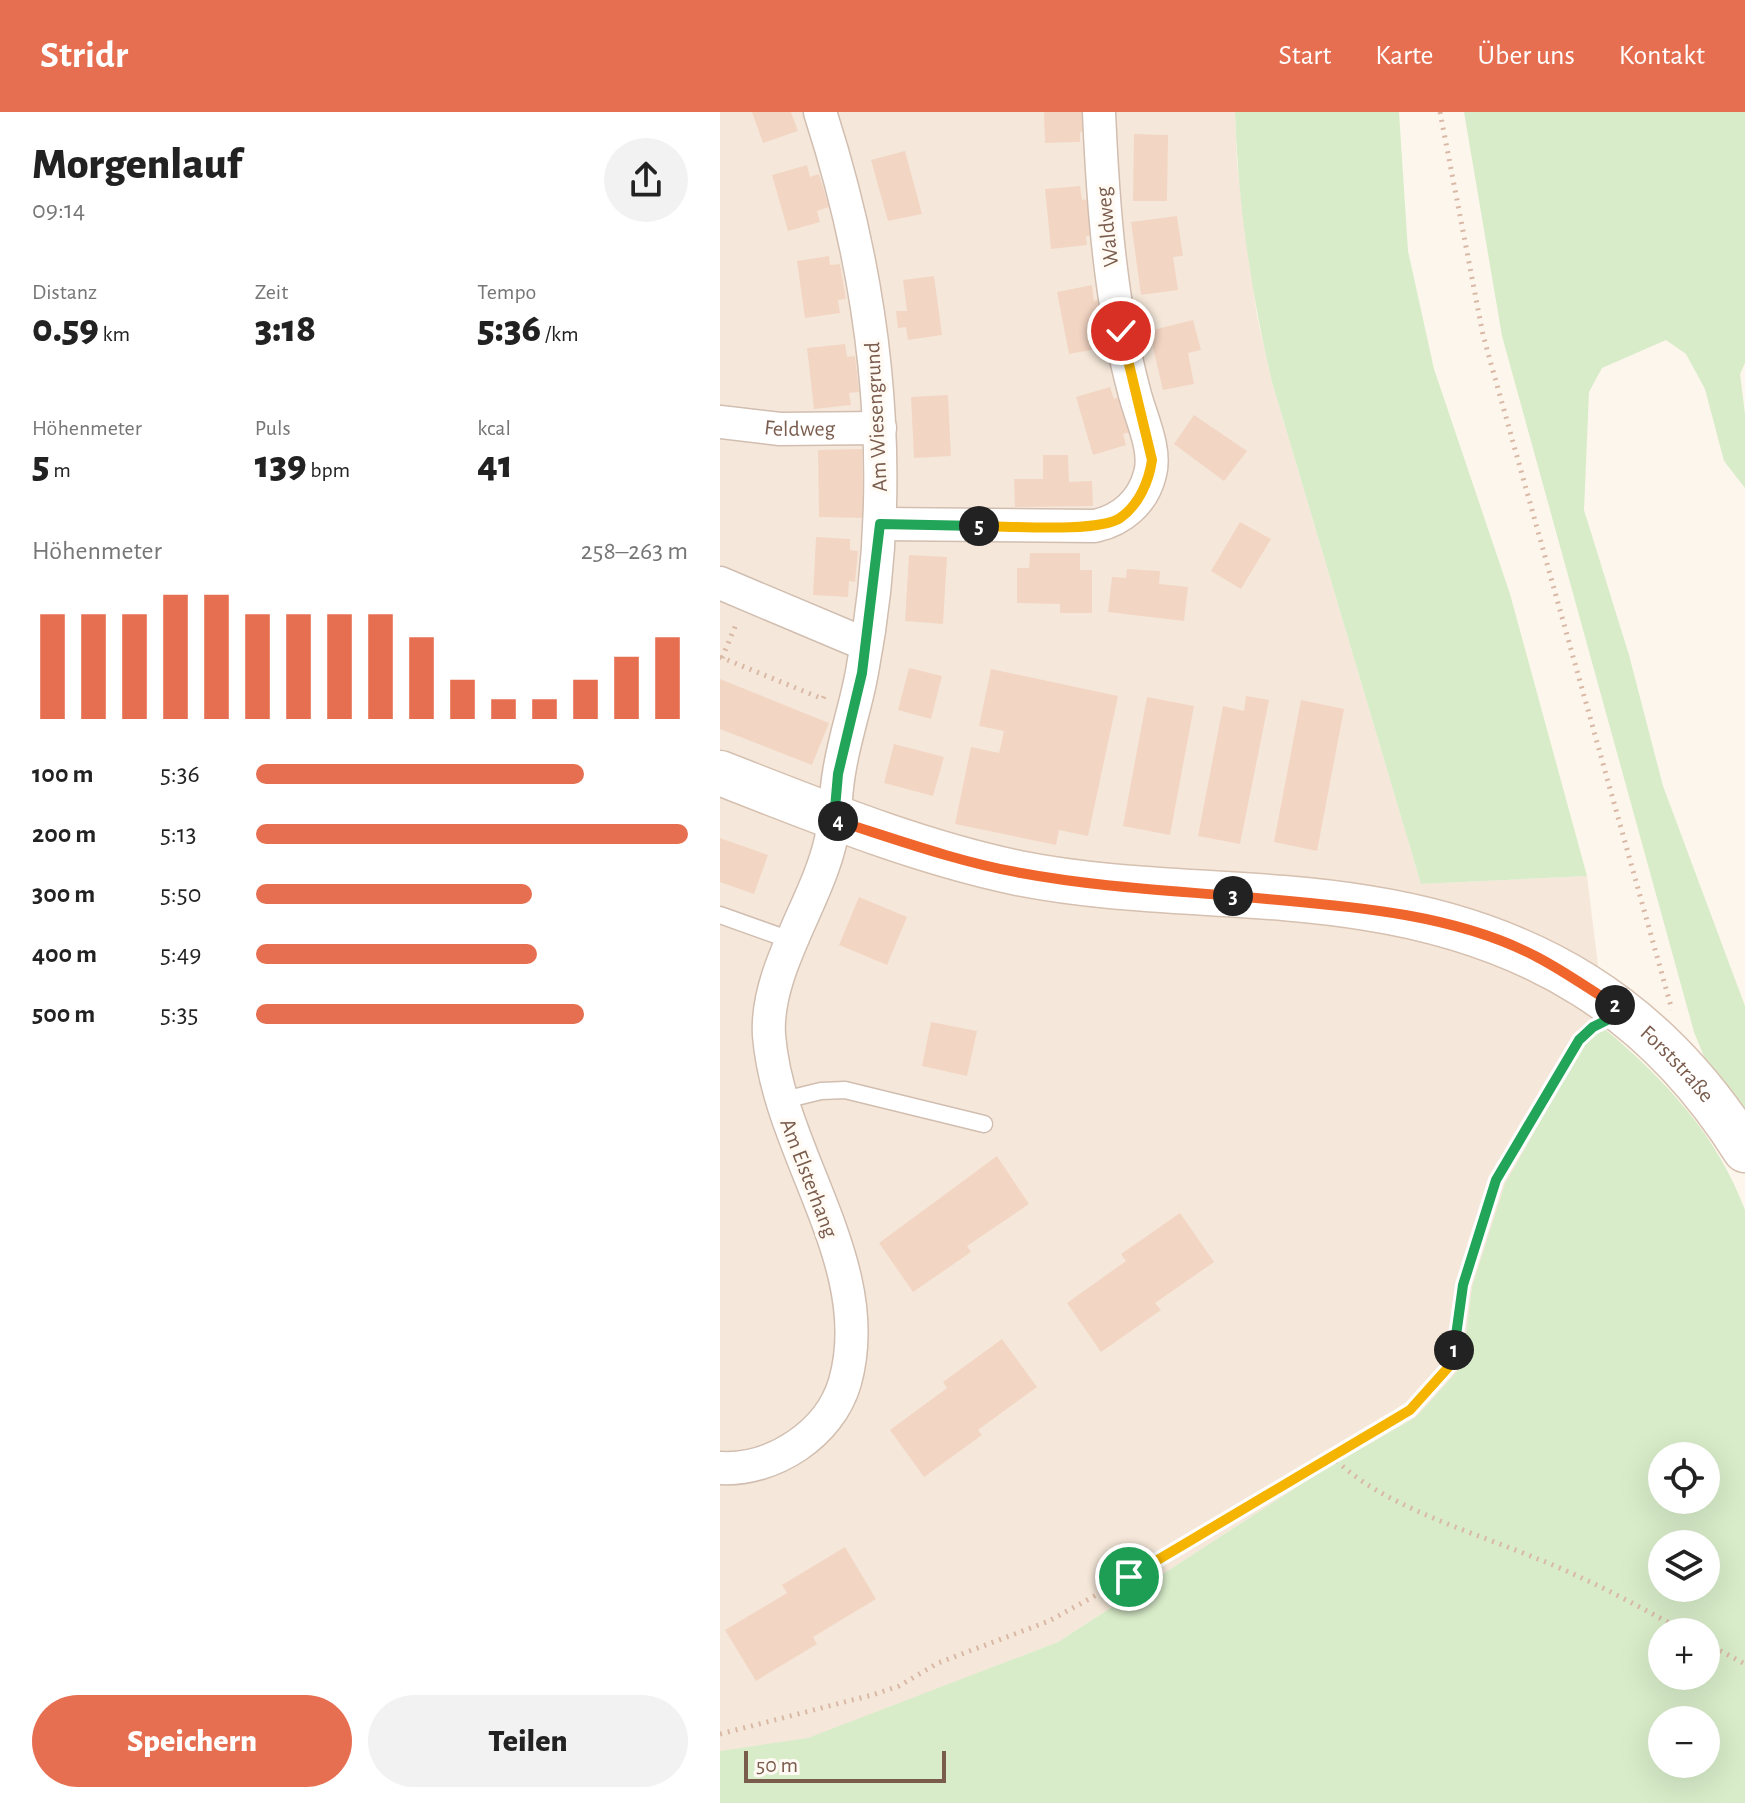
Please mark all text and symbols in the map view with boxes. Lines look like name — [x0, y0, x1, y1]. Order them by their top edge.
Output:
text: Stridr — [40, 37, 128, 75]
text: Start — [1279, 42, 1331, 70]
text: Karte — [1375, 42, 1434, 70]
text: Über uns — [1478, 42, 1575, 70]
text: Kontakt — [1619, 42, 1705, 70]
button: share — [604, 138, 688, 222]
text: Morgenlauf — [32, 143, 242, 187]
street label: Waldweg — [1092, 185, 1122, 268]
text: 09:14 — [32, 197, 85, 223]
text: Distanz — [32, 281, 97, 303]
text: Zeit — [255, 281, 288, 303]
text: Tempo — [477, 281, 536, 303]
pin — [1087, 297, 1155, 365]
text: 0.59 — [32, 309, 99, 349]
text: 3:18 — [255, 309, 316, 349]
text: 5:36 — [477, 309, 541, 349]
icon: check — [1099, 309, 1143, 353]
text: km — [99, 323, 130, 345]
text: /km — [541, 323, 579, 345]
street label: Am Wiesengrund — [861, 342, 891, 492]
street label: Feldweg — [763, 416, 835, 440]
text: Höhenmeter — [32, 417, 142, 439]
text: Puls — [255, 417, 291, 439]
text: kcal — [477, 417, 511, 439]
text: 5 — [32, 445, 50, 485]
text: 139 — [255, 445, 307, 485]
text: 41 — [477, 445, 513, 485]
text: m — [50, 459, 71, 481]
text: bpm — [307, 459, 350, 481]
pin: 5 — [959, 506, 999, 546]
text: 5 — [974, 515, 984, 537]
text: Höhenmeter — [32, 538, 162, 564]
text: 258–263 m — [581, 538, 688, 564]
text: 100 m — [32, 761, 93, 787]
text: 5:36 — [160, 761, 200, 787]
pin: 4 — [818, 801, 858, 841]
text: 4 — [832, 810, 844, 832]
text: 200 m — [32, 821, 96, 847]
text: 5:13 — [160, 821, 196, 847]
pin: 3 — [1213, 876, 1253, 916]
text: 300 m — [32, 881, 95, 907]
text: 5:50 — [160, 881, 201, 907]
text: 3 — [1228, 885, 1238, 907]
text: 400 m — [32, 941, 97, 967]
text: 5:49 — [160, 941, 202, 967]
pin: 2 — [1595, 985, 1635, 1025]
text: 2 — [1610, 994, 1620, 1016]
text: 500 m — [32, 1001, 95, 1027]
text: 5:35 — [160, 1001, 198, 1027]
street label: Forststraße — [1636, 1021, 1718, 1106]
street label: Am Elsterhang — [776, 1116, 842, 1241]
pin: 1 — [1434, 1330, 1474, 1370]
text: 1 — [1450, 1339, 1458, 1361]
map controls — [1648, 1442, 1720, 1778]
button: locate — [1648, 1442, 1720, 1514]
button: layers — [1648, 1530, 1720, 1602]
pin — [1095, 1543, 1163, 1611]
icon: arrive — [1107, 1555, 1151, 1599]
button: + — [1648, 1618, 1720, 1690]
button: Speichern — [32, 1695, 352, 1787]
button: Teilen — [368, 1695, 688, 1787]
button: − — [1648, 1706, 1720, 1778]
scale bar — [744, 1747, 946, 1783]
text: 50 m — [756, 1754, 798, 1776]

